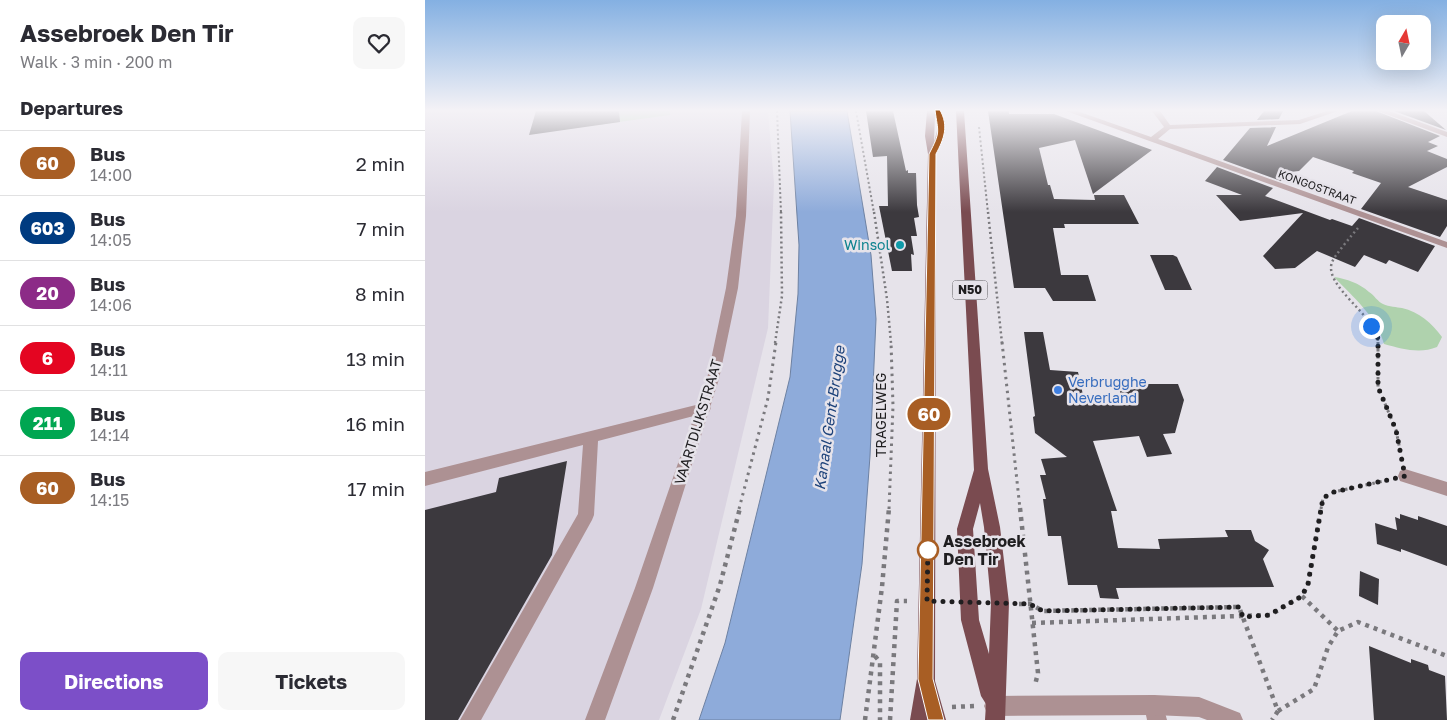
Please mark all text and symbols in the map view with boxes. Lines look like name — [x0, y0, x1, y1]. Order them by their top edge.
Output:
north arrow — [1376, 15, 1431, 70]
map controls — [1376, 15, 1431, 70]
button: heart — [353, 17, 405, 69]
text: Assebroek Den Tir — [20, 18, 234, 47]
text: Walk · 3 min · 200 m — [20, 52, 172, 72]
text: Departures — [20, 96, 123, 119]
text: Bus — [90, 142, 125, 165]
text: 60 — [36, 152, 59, 174]
text: 2 min — [356, 152, 405, 175]
text: 14:00 — [90, 165, 132, 185]
street label: KONGOSTRAAT — [1276, 166, 1358, 207]
text: Bus — [90, 207, 125, 230]
text: 603 — [30, 217, 65, 239]
text: 7 min — [357, 217, 405, 240]
text: 14:05 — [90, 230, 132, 250]
place label: Winsol — [844, 236, 890, 253]
marker: Winsol — [894, 239, 906, 251]
text: Bus — [90, 272, 125, 295]
road number: N50 — [953, 280, 987, 300]
text: 20 — [36, 282, 59, 304]
text: 8 min — [355, 282, 405, 305]
text: 14:06 — [90, 295, 132, 315]
your location — [1359, 314, 1384, 339]
text: Bus — [90, 337, 125, 360]
water label: Kanaal Gent-Brugge — [810, 343, 849, 491]
text: 6 — [42, 347, 53, 369]
text: 13 min — [346, 347, 405, 370]
street label: VAARTDIJKSTRAAT — [670, 357, 725, 487]
text: 14:11 — [90, 360, 128, 380]
street label: TRAGELWEG — [872, 373, 889, 457]
place label: Verbrugghe Neverland — [1068, 373, 1147, 406]
marker: Verbrugghe Neverland — [1052, 384, 1064, 396]
line badge: 60 — [907, 398, 951, 430]
text: Bus — [90, 402, 125, 425]
text: 60 — [917, 403, 941, 425]
text: 211 — [33, 412, 62, 434]
text: 16 min — [346, 412, 405, 435]
text: 14:14 — [90, 425, 130, 445]
text: Bus — [90, 467, 125, 490]
text: 60 — [36, 477, 59, 499]
text: 17 min — [347, 477, 405, 500]
text: 14:15 — [90, 490, 129, 510]
place label: Assebroek Den Tir — [943, 531, 1027, 569]
marker: Assebroek Den Tir — [917, 539, 939, 561]
button: Directions — [20, 652, 208, 710]
button: Tickets — [218, 652, 405, 710]

